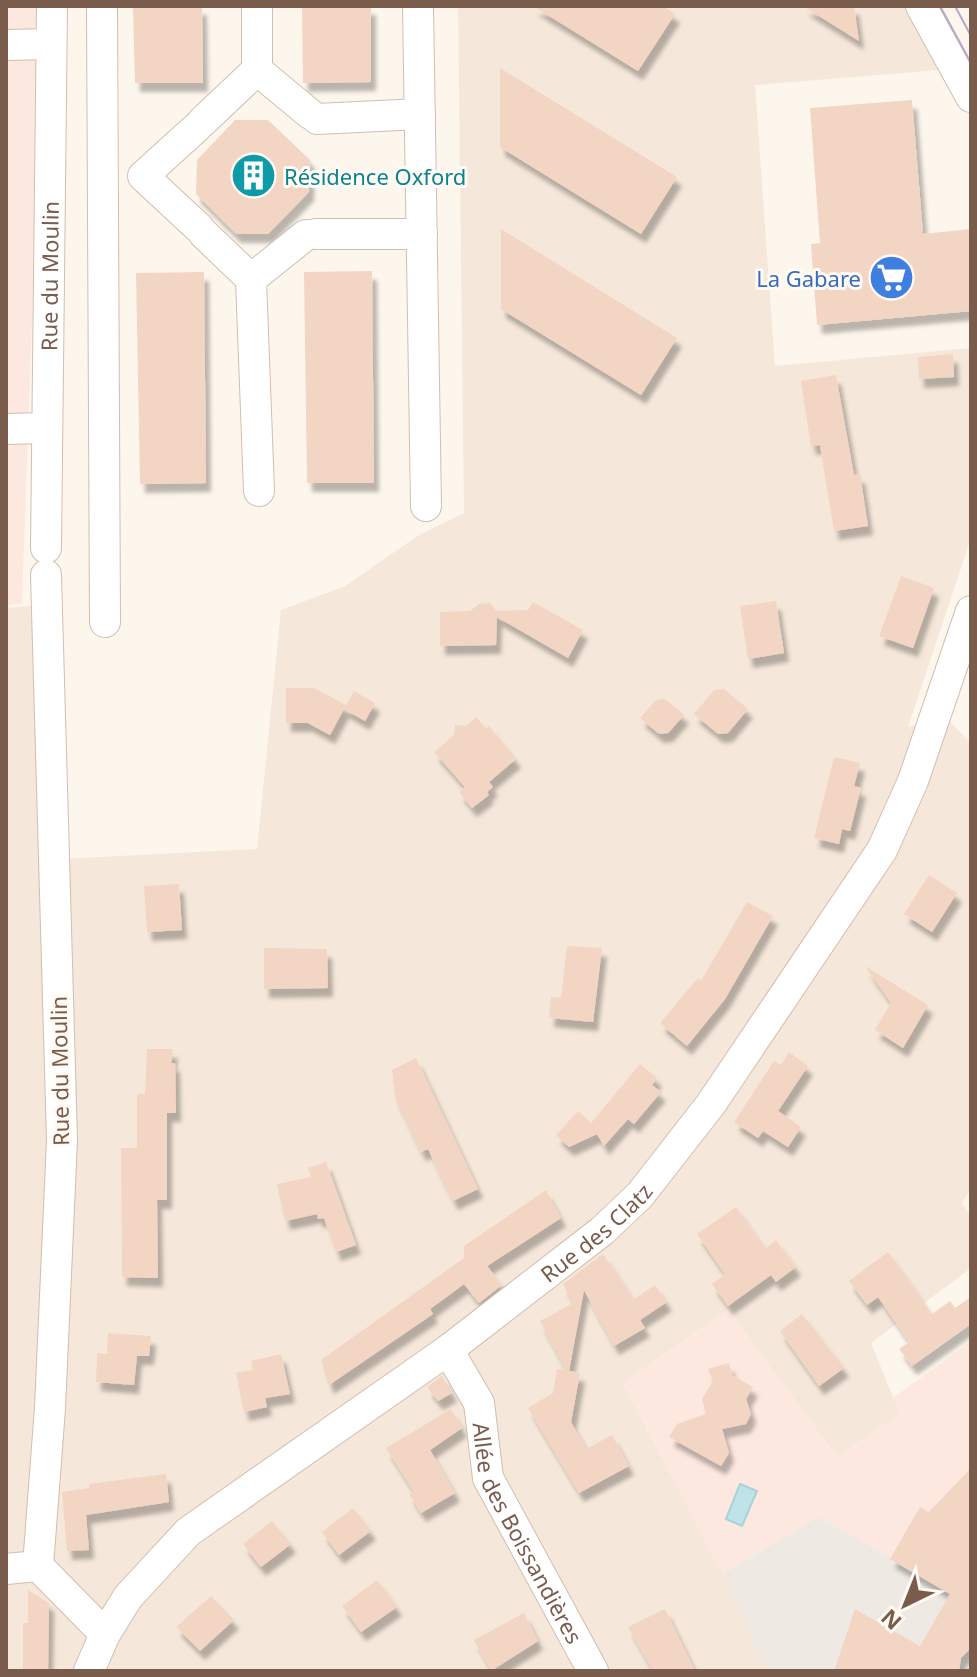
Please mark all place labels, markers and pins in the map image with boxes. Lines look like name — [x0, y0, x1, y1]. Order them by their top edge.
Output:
building icon: Résidence Oxford — [229, 152, 277, 200]
place label: Résidence Oxford — [284, 161, 466, 191]
supermarket icon: La Gabare — [868, 254, 916, 302]
place label: La Gabare — [756, 263, 861, 293]

